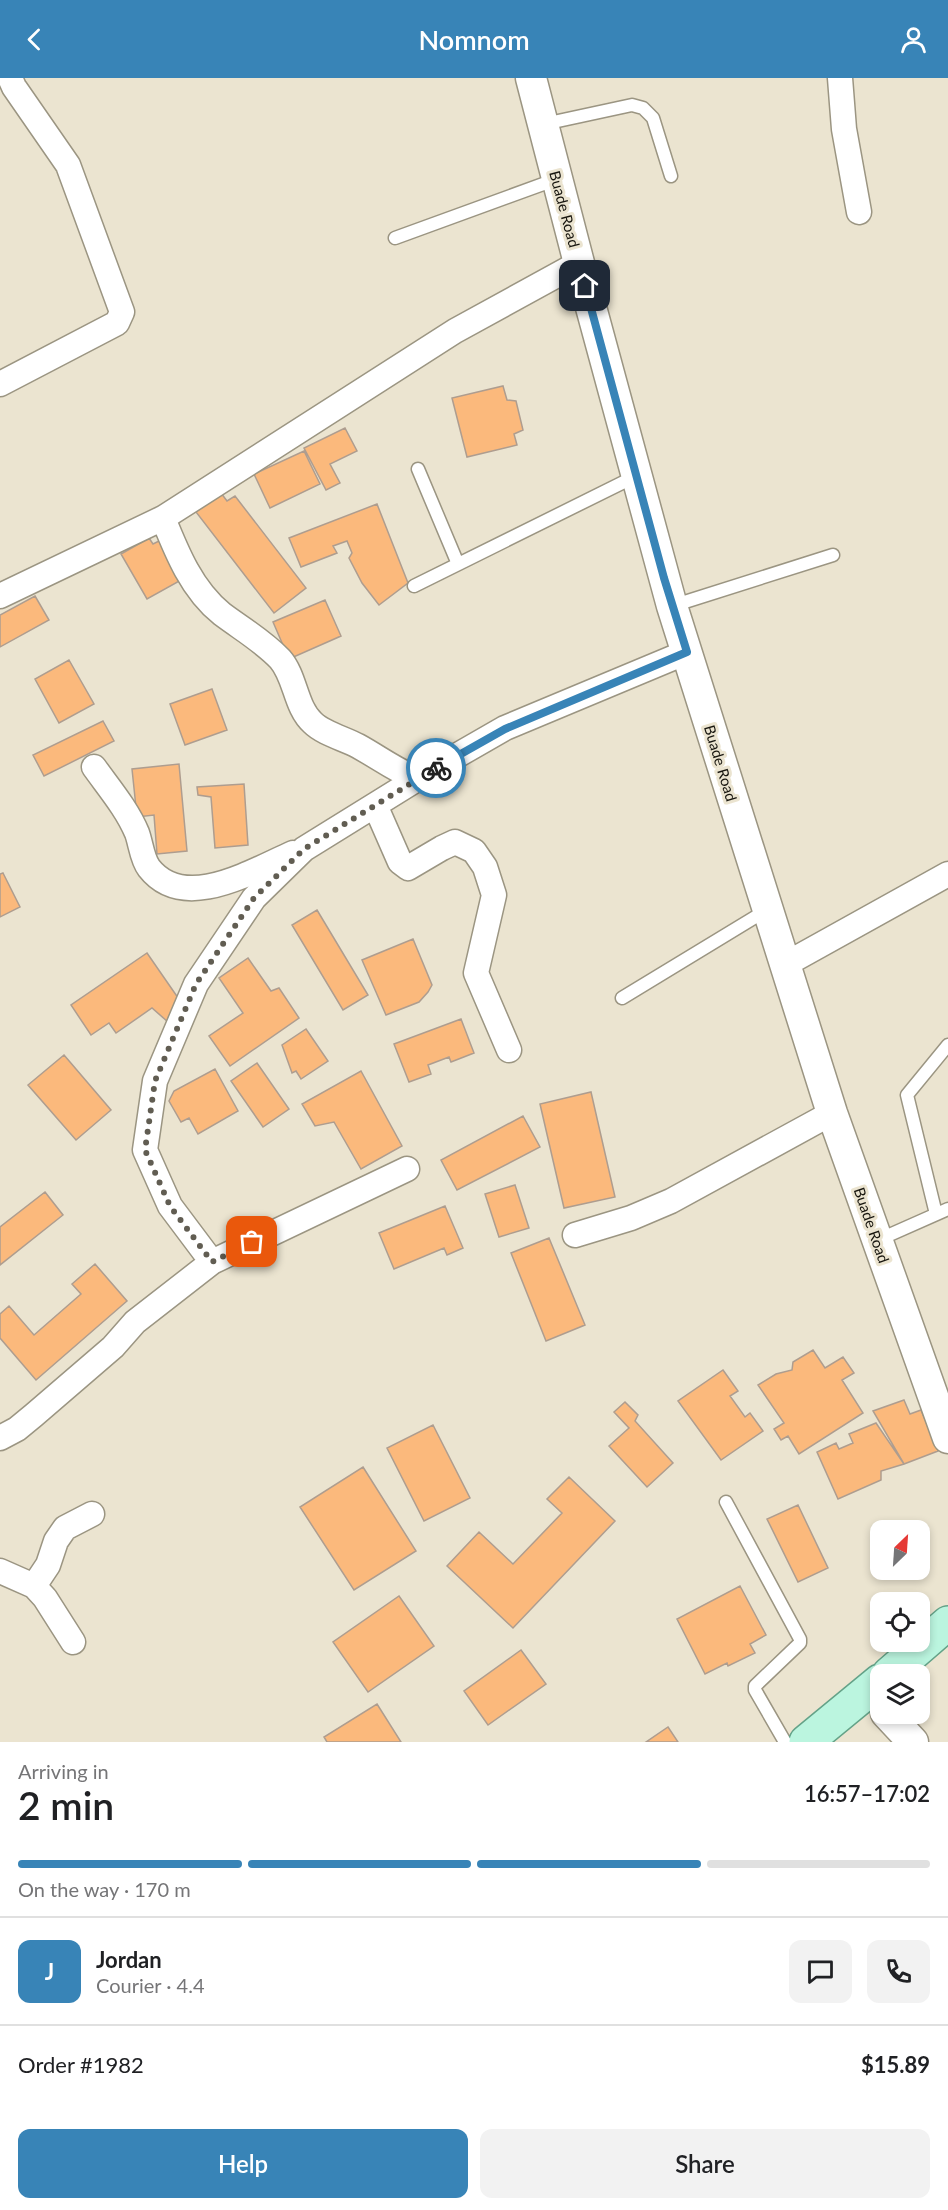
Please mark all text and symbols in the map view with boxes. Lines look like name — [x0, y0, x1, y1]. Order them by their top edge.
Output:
icon: back — [18, 23, 51, 56]
text: Nomnom — [418, 23, 530, 56]
icon: person — [897, 23, 930, 56]
street label: Buade Road — [546, 169, 584, 249]
pin — [559, 260, 610, 311]
icon: home — [568, 269, 601, 302]
street label: Buade Road — [701, 723, 741, 803]
courier — [406, 738, 466, 798]
icon: bike — [420, 752, 453, 785]
street label: Buade Road — [851, 1185, 893, 1265]
pin — [226, 1216, 277, 1267]
icon: bag — [235, 1225, 268, 1258]
north arrow — [870, 1520, 930, 1580]
map controls — [870, 1520, 930, 1724]
button: locate — [870, 1592, 930, 1652]
button: layers — [870, 1664, 930, 1724]
text: Arriving in — [18, 1759, 109, 1783]
text: 16:57–17:02 — [804, 1780, 930, 1807]
text: 2 min — [18, 1782, 114, 1828]
text: On the way · 170 m — [18, 1877, 191, 1901]
button: chat — [789, 1940, 852, 2003]
button: phone — [867, 1940, 930, 2003]
text: Jordan — [96, 1946, 162, 1973]
text: J — [45, 1958, 54, 1985]
text: Courier · 4.4 — [96, 1973, 205, 1997]
text: Order #1982 — [18, 2051, 144, 2078]
text: $15.89 — [861, 2051, 930, 2078]
button: Help — [18, 2129, 468, 2198]
button: Share — [480, 2129, 930, 2198]

